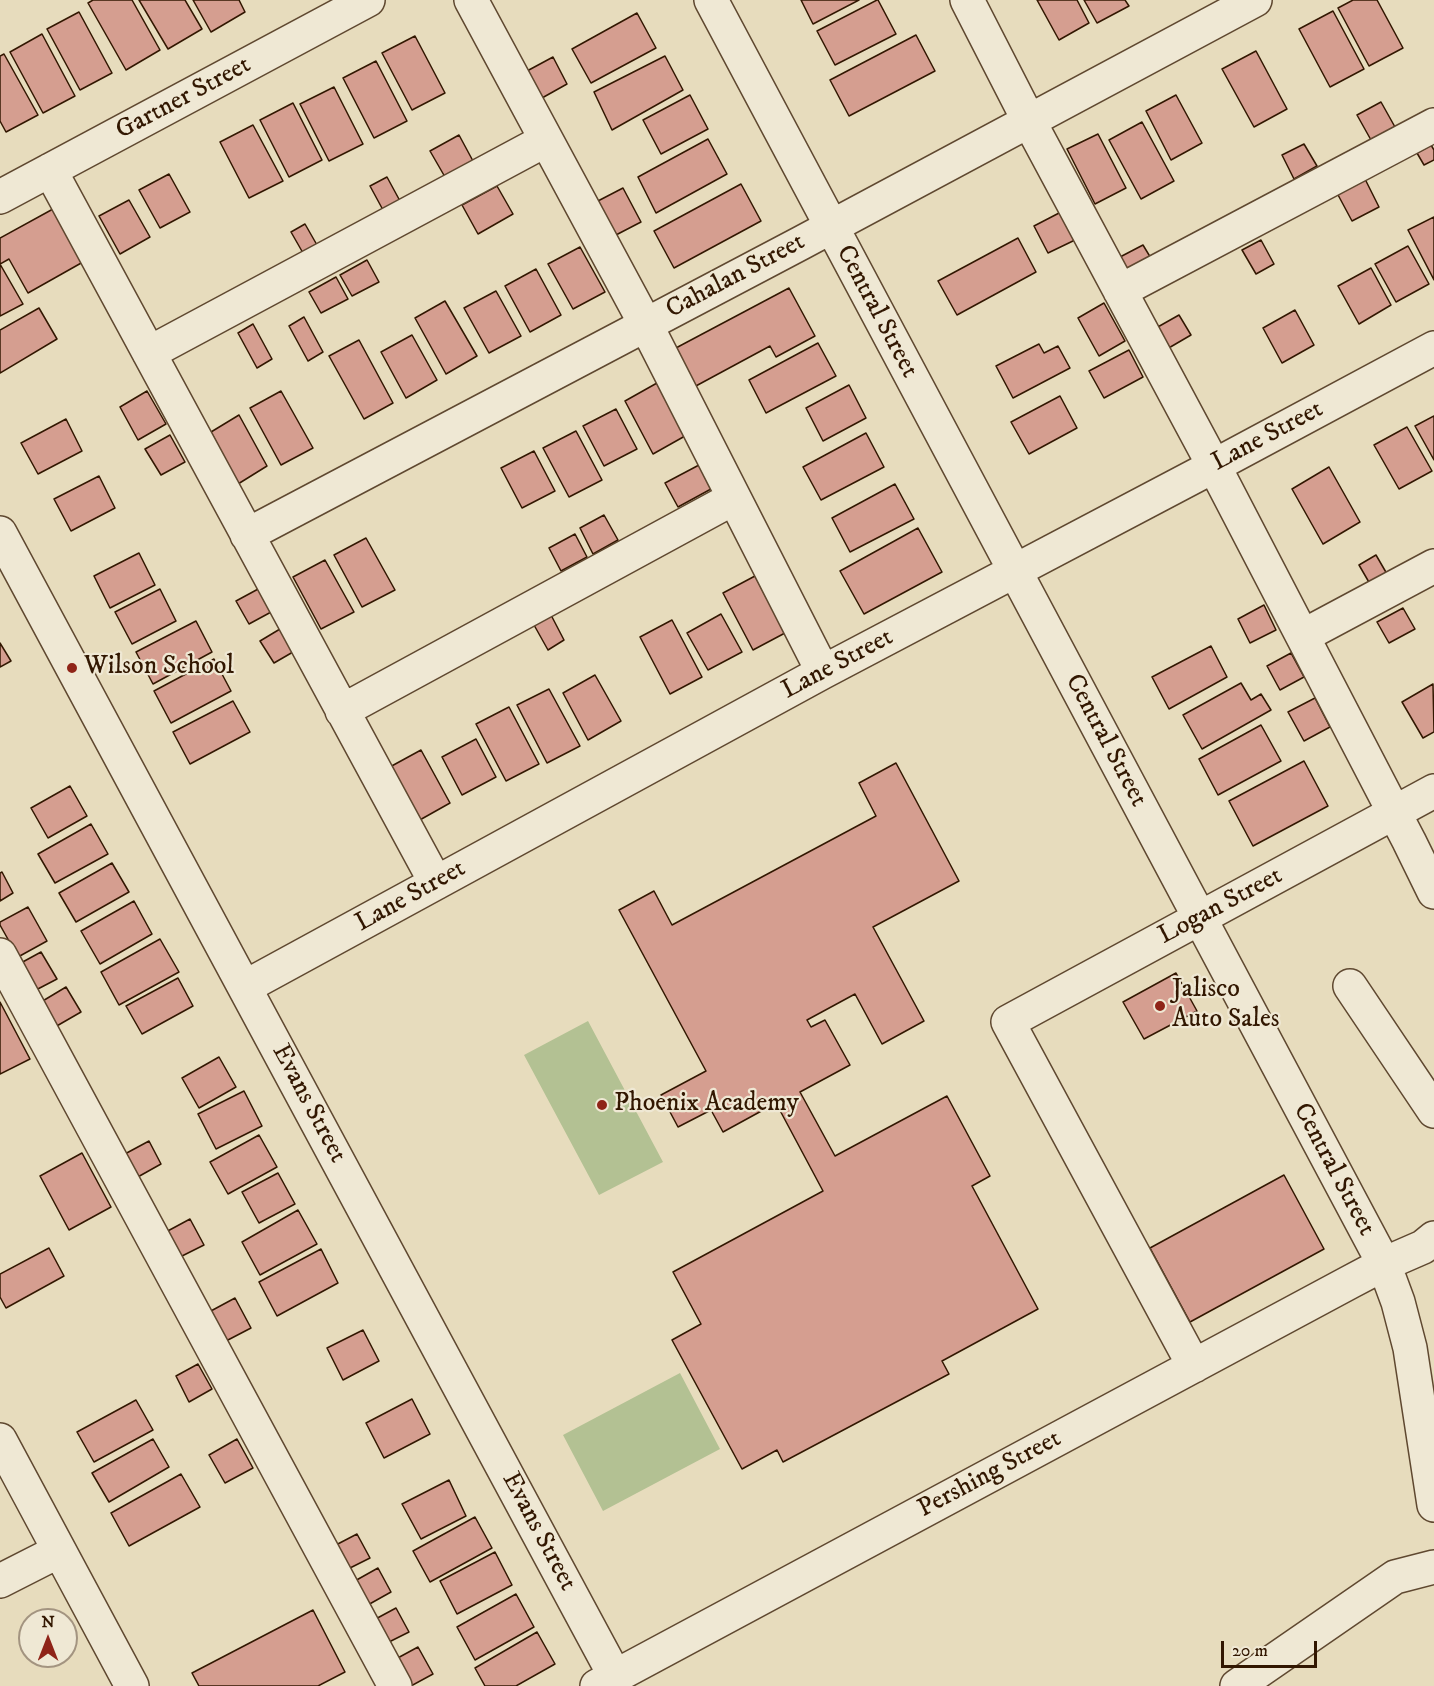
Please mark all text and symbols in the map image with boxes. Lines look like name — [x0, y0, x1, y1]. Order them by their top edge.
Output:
street label: Gartner Street — [111, 50, 257, 148]
street label: Cahalan Street — [661, 227, 811, 327]
street label: Central Street — [828, 240, 924, 384]
street label: Lane Street — [1207, 395, 1329, 479]
street label: Lane Street — [777, 623, 899, 707]
place label: Wilson School — [84, 652, 234, 684]
marker: Wilson School — [65, 661, 79, 675]
street label: Central Street — [1057, 669, 1153, 813]
street label: Lane Street — [350, 854, 472, 940]
street label: Logan Street — [1154, 861, 1288, 953]
place label: Jalisco Auto Sales — [1172, 975, 1280, 1036]
marker: Jalisco Auto Sales — [1153, 999, 1167, 1013]
street label: Evans Street — [264, 1039, 352, 1169]
place label: Phoenix Academy — [614, 1089, 799, 1121]
marker: Phoenix Academy — [595, 1098, 609, 1112]
street label: Central Street — [1285, 1098, 1381, 1242]
street label: Pershing Street — [913, 1424, 1067, 1526]
street label: Evans Street — [494, 1467, 582, 1597]
north arrow — [18, 1608, 78, 1668]
text: N — [41, 1612, 55, 1632]
scale bar — [1224, 1629, 1320, 1667]
text: 20 m — [1232, 1640, 1268, 1662]

